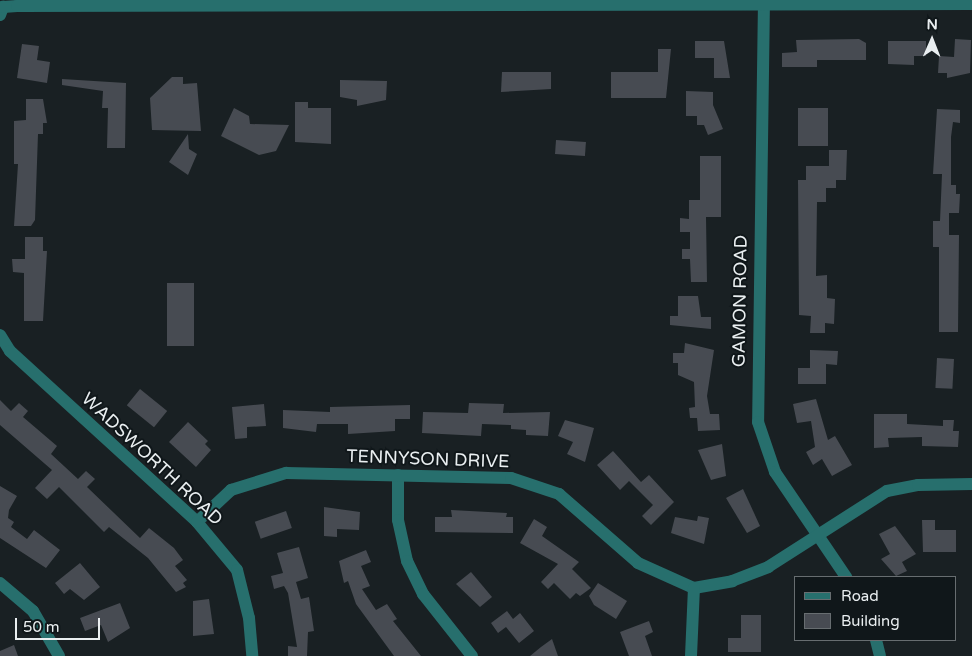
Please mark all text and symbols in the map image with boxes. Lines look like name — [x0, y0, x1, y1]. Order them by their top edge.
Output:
north arrow — [907, 15, 957, 65]
text: N — [926, 16, 938, 33]
street label: GAMON ROAD — [728, 235, 752, 367]
street label: WADSWORTH ROAD — [77, 388, 227, 530]
street label: TENNYSON DRIVE — [346, 445, 510, 473]
legend — [794, 576, 957, 641]
text: Road — [841, 587, 879, 605]
scale bar — [18, 608, 102, 640]
text: Building — [841, 612, 900, 630]
text: 50 m — [23, 618, 60, 636]

